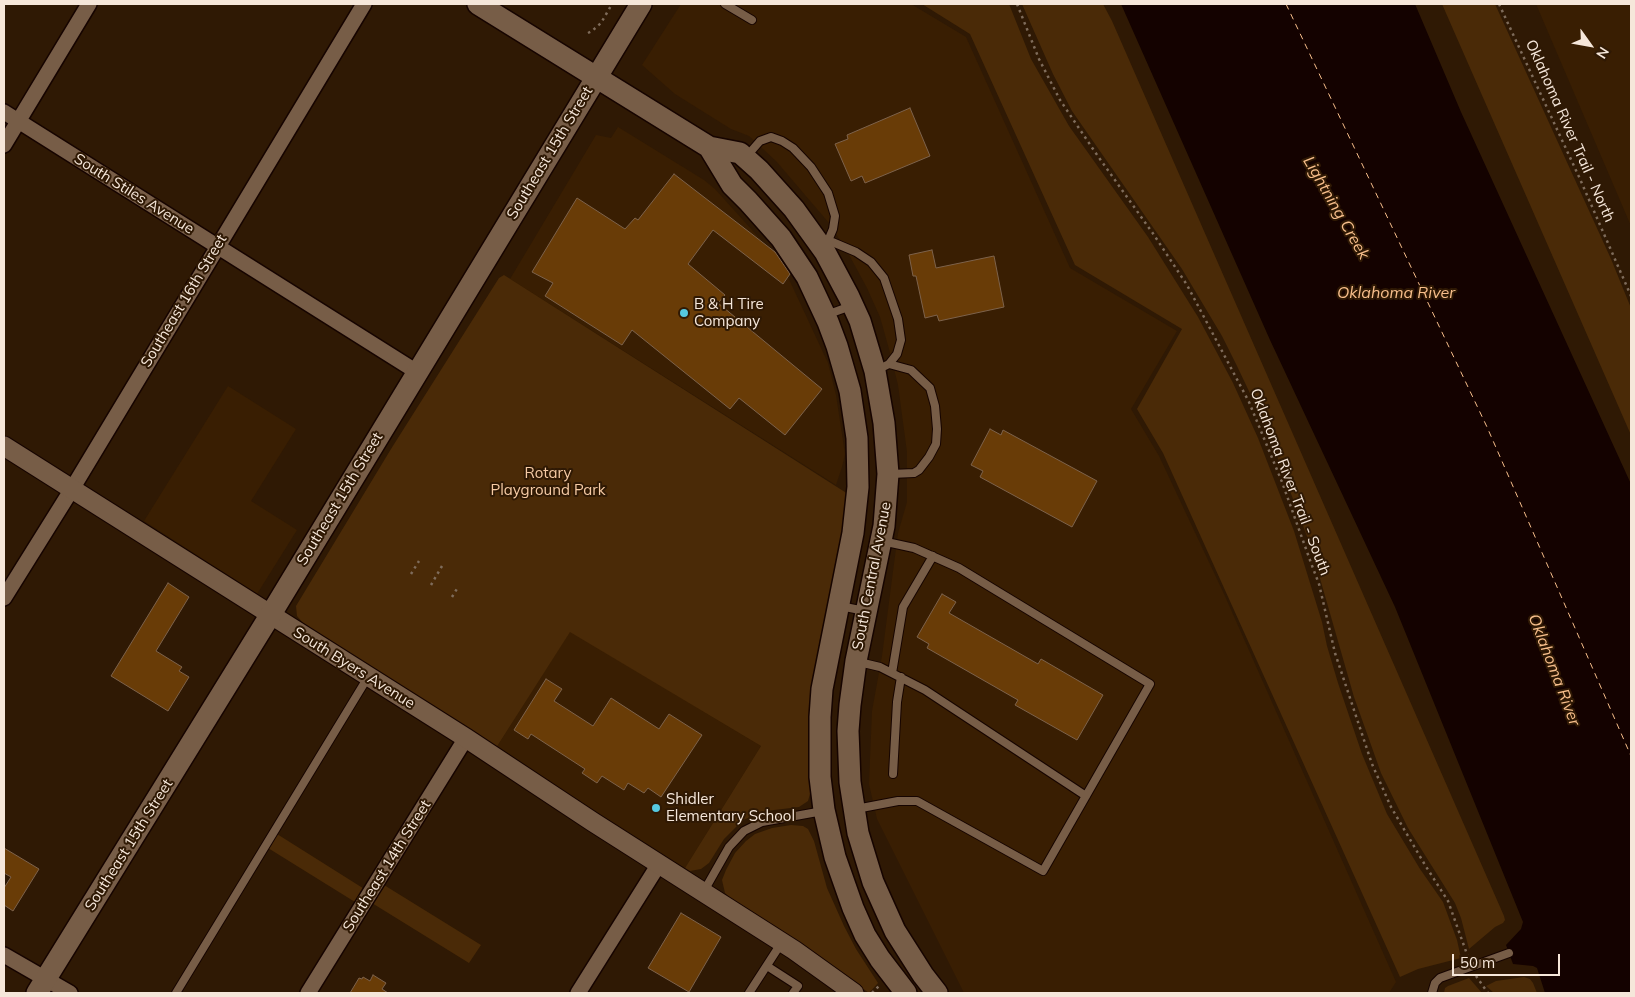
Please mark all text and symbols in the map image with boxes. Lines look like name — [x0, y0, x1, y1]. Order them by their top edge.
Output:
north arrow — [1565, 20, 1615, 70]
street label: Oklahoma River Trail - North — [1522, 37, 1618, 225]
street label: Southeast 15th Street — [503, 83, 597, 223]
street label: South Stiles Avenue — [71, 150, 197, 238]
water label: Lightning Creek — [1299, 153, 1373, 263]
street label: Southeast 16th Street — [137, 231, 231, 371]
water label: Oklahoma River — [1337, 283, 1455, 303]
place label: B & H Tire Company — [694, 295, 764, 330]
marker: B & H Tire Company — [678, 307, 690, 319]
street label: Oklahoma River Trail - South — [1246, 386, 1334, 578]
street label: Southeast 15th Street — [293, 429, 387, 569]
park label: Rotary Playground Park — [490, 464, 606, 499]
street label: South Central Avenue — [849, 500, 895, 652]
water label: Oklahoma River — [1524, 611, 1584, 729]
street label: South Byers Avenue — [290, 623, 418, 713]
street label: Southeast 15th Street — [81, 776, 177, 914]
place label: Shidler Elementary School — [666, 790, 795, 825]
street label: Southeast 14th Street — [339, 797, 435, 935]
marker: Shidler Elementary School — [650, 802, 662, 814]
scale bar — [1455, 944, 1562, 976]
text: 50 m — [1460, 953, 1495, 972]

